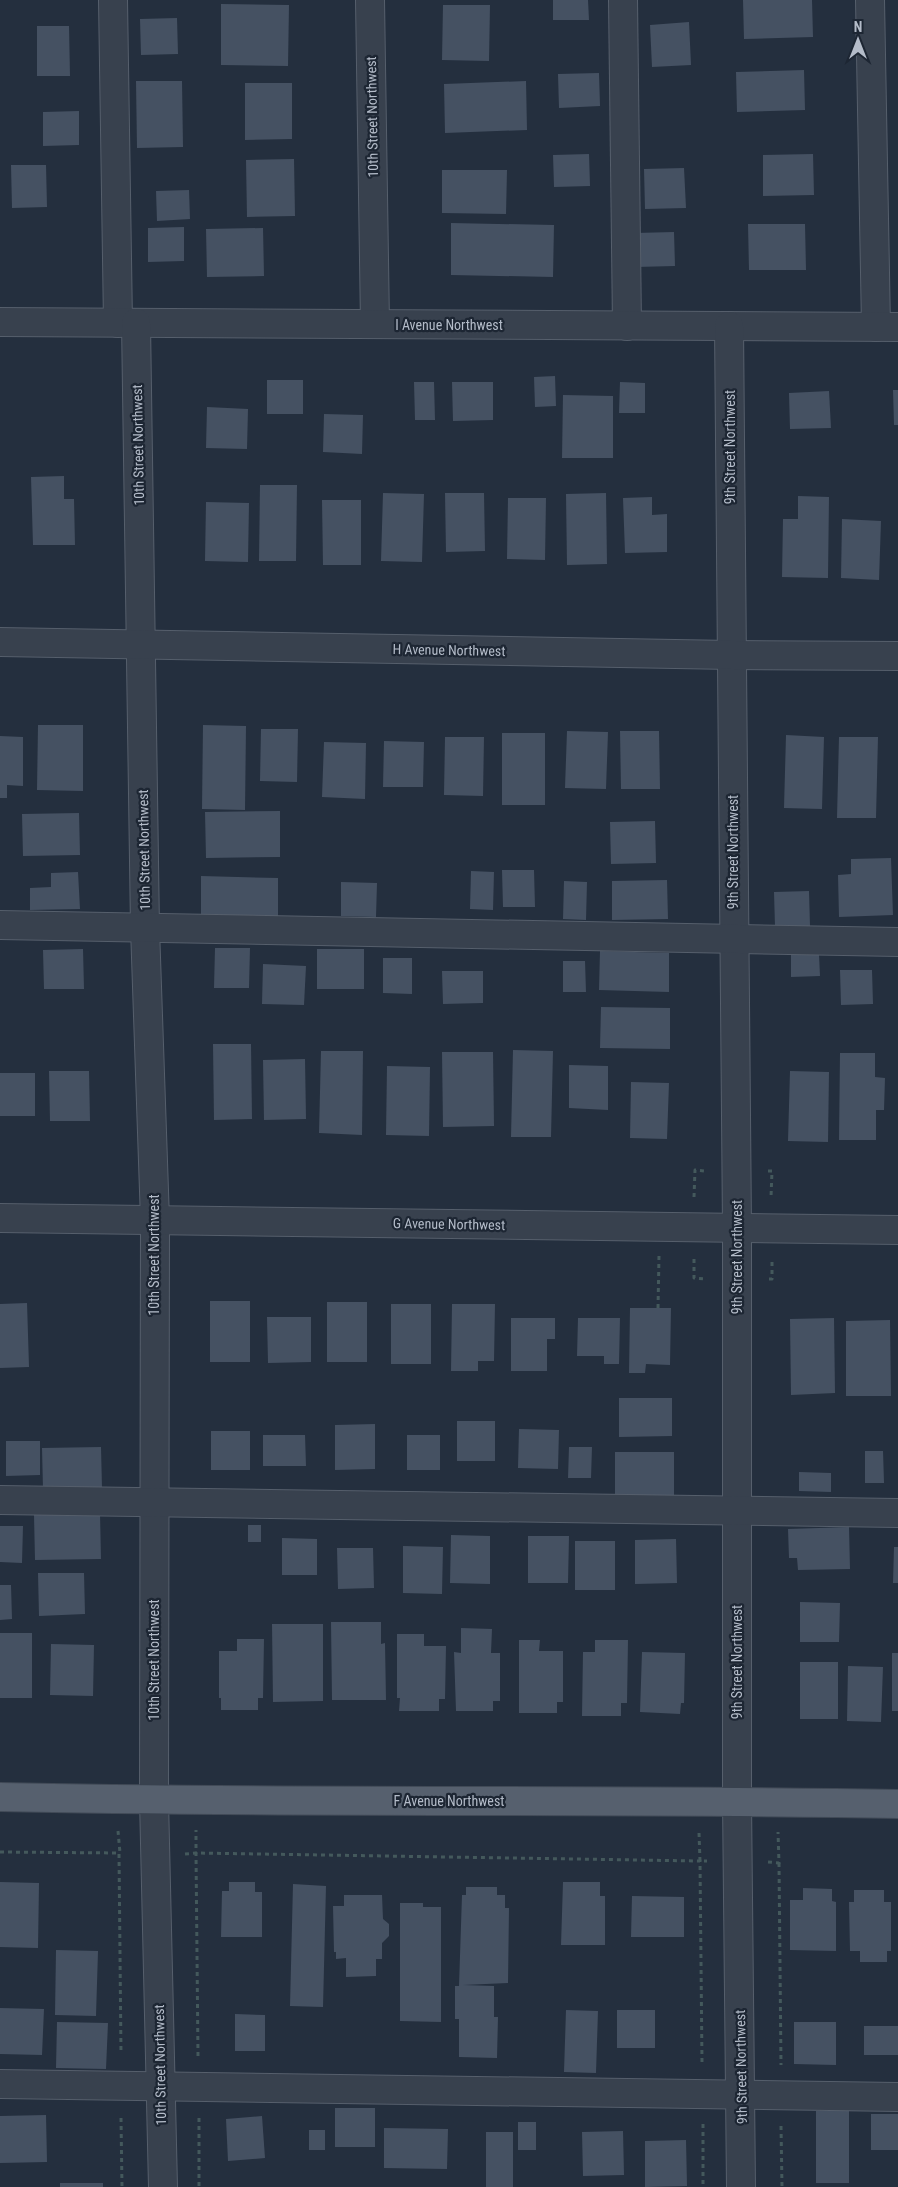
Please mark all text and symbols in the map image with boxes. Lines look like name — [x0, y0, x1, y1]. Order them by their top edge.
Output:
north arrow — [833, 15, 883, 65]
text: N — [854, 19, 862, 35]
street label: 10th Street Northwest — [363, 56, 381, 178]
street label: I Avenue Northwest — [395, 317, 503, 333]
street label: 10th Street Northwest — [129, 384, 147, 506]
street label: 9th Street Northwest — [722, 390, 738, 504]
street label: H Avenue Northwest — [392, 641, 506, 659]
street label: 10th Street Northwest — [135, 789, 153, 911]
street label: 9th Street Northwest — [725, 795, 741, 909]
street label: 10th Street Northwest — [146, 1194, 162, 1316]
street label: 9th Street Northwest — [729, 1200, 745, 1314]
street label: G Avenue Northwest — [393, 1215, 505, 1233]
street label: 10th Street Northwest — [146, 1599, 162, 1721]
street label: 9th Street Northwest — [729, 1605, 745, 1719]
street label: F Avenue Northwest — [394, 1793, 504, 1809]
street label: 10th Street Northwest — [151, 2004, 169, 2126]
street label: 9th Street Northwest — [732, 2010, 750, 2124]

